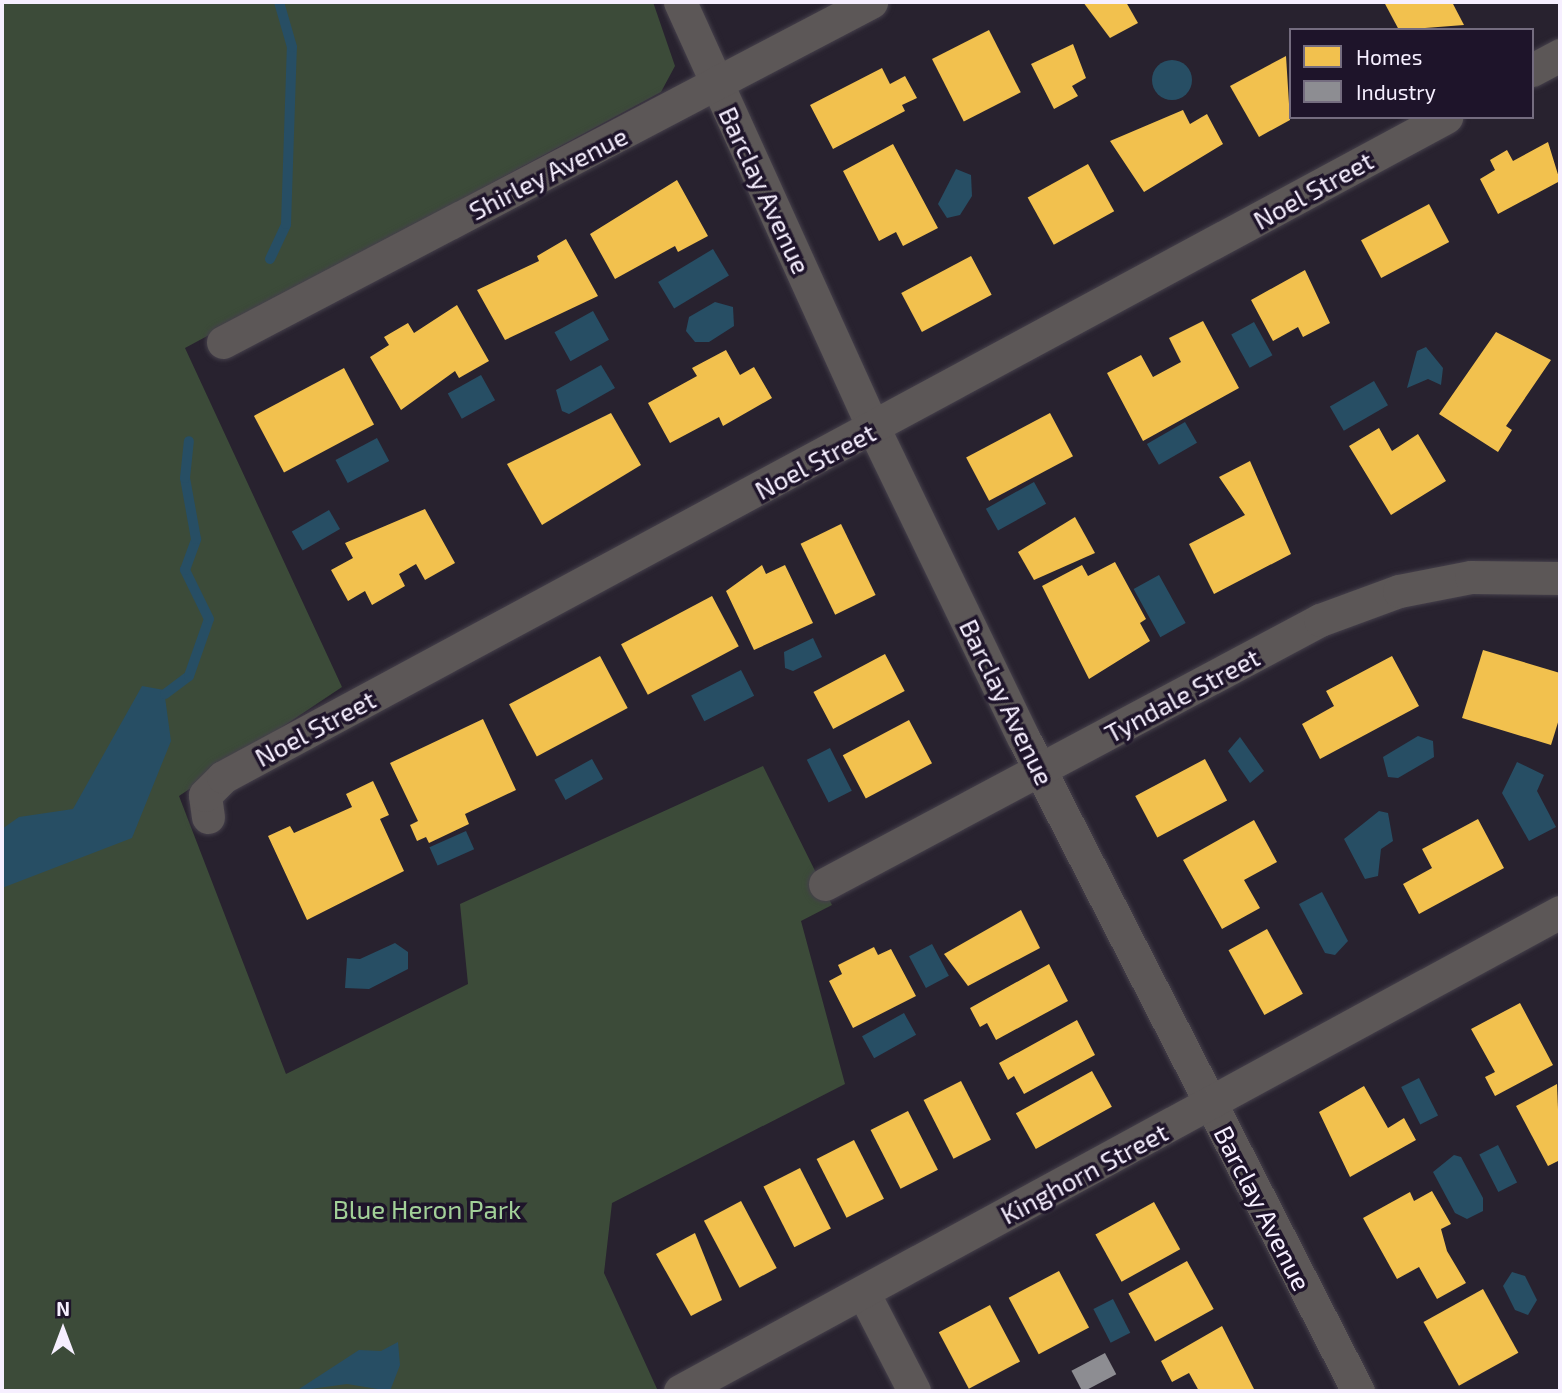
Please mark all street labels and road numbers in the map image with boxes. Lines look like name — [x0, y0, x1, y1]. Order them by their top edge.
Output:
street label: Barclay Avenue — [712, 101, 818, 279]
street label: Shirley Avenue — [463, 119, 633, 227]
street label: Noel Street — [1247, 144, 1379, 236]
street label: Noel Street — [749, 416, 881, 506]
street label: Barclay Avenue — [953, 613, 1061, 791]
street label: Tyndale Street — [1099, 641, 1265, 749]
street label: Noel Street — [249, 683, 381, 773]
street label: Kinghorn Street — [995, 1116, 1173, 1230]
street label: Barclay Avenue — [1208, 1120, 1318, 1296]

